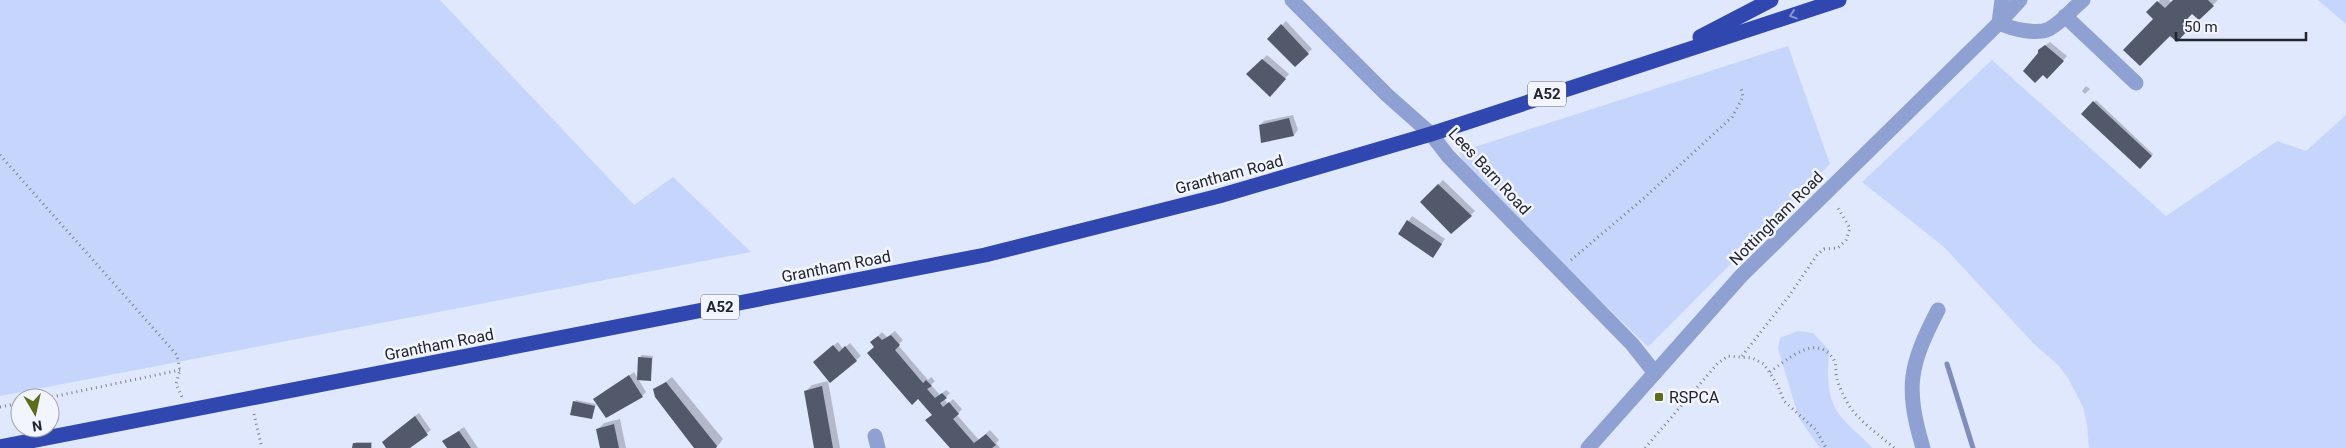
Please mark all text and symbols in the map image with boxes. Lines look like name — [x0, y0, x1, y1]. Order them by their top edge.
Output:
one-way arrow — [1789, 9, 1798, 19]
scale bar — [2176, 10, 2306, 42]
text: 50 m — [2184, 18, 2218, 36]
road number: A52 — [1528, 82, 1566, 106]
street label: Lees Barn Road — [1445, 124, 1535, 219]
street label: Grantham Road — [1173, 151, 1285, 198]
street label: Nottingham Road — [1725, 167, 1827, 269]
street label: Grantham Road — [780, 247, 892, 286]
road number: A52 — [701, 294, 739, 320]
street label: Grantham Road — [383, 325, 495, 364]
north arrow — [10, 388, 60, 438]
place label: RSPCA — [1669, 388, 1720, 407]
marker: RSPCA — [1653, 391, 1665, 403]
text: N — [31, 417, 43, 435]

